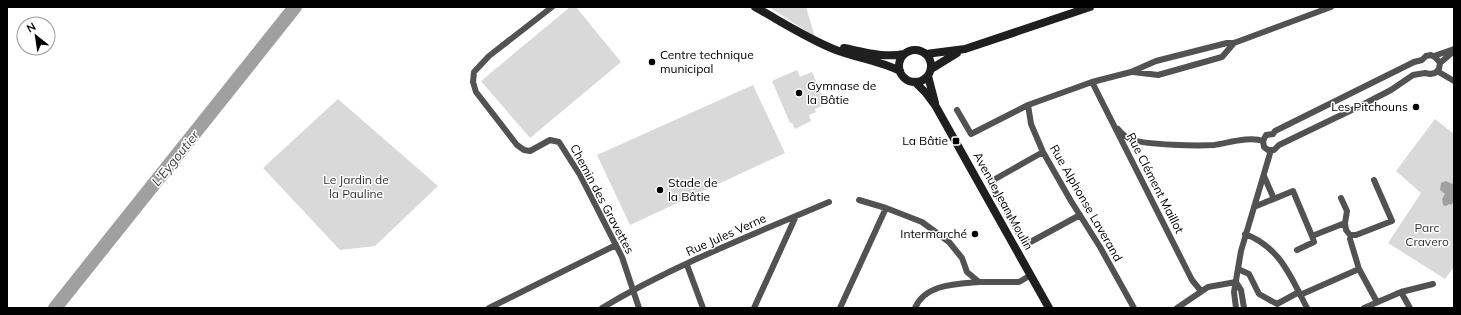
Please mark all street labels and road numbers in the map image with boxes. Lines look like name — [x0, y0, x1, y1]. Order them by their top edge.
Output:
street label: Rue Clément Maillot — [1124, 130, 1187, 236]
street label: Chemin des Gravettes — [567, 141, 638, 256]
street label: Rue Alphonse Laverand — [1047, 142, 1126, 264]
street label: Avenue Jean Moulin — [970, 149, 1037, 252]
street label: Rue Jules Verne — [683, 210, 768, 259]

